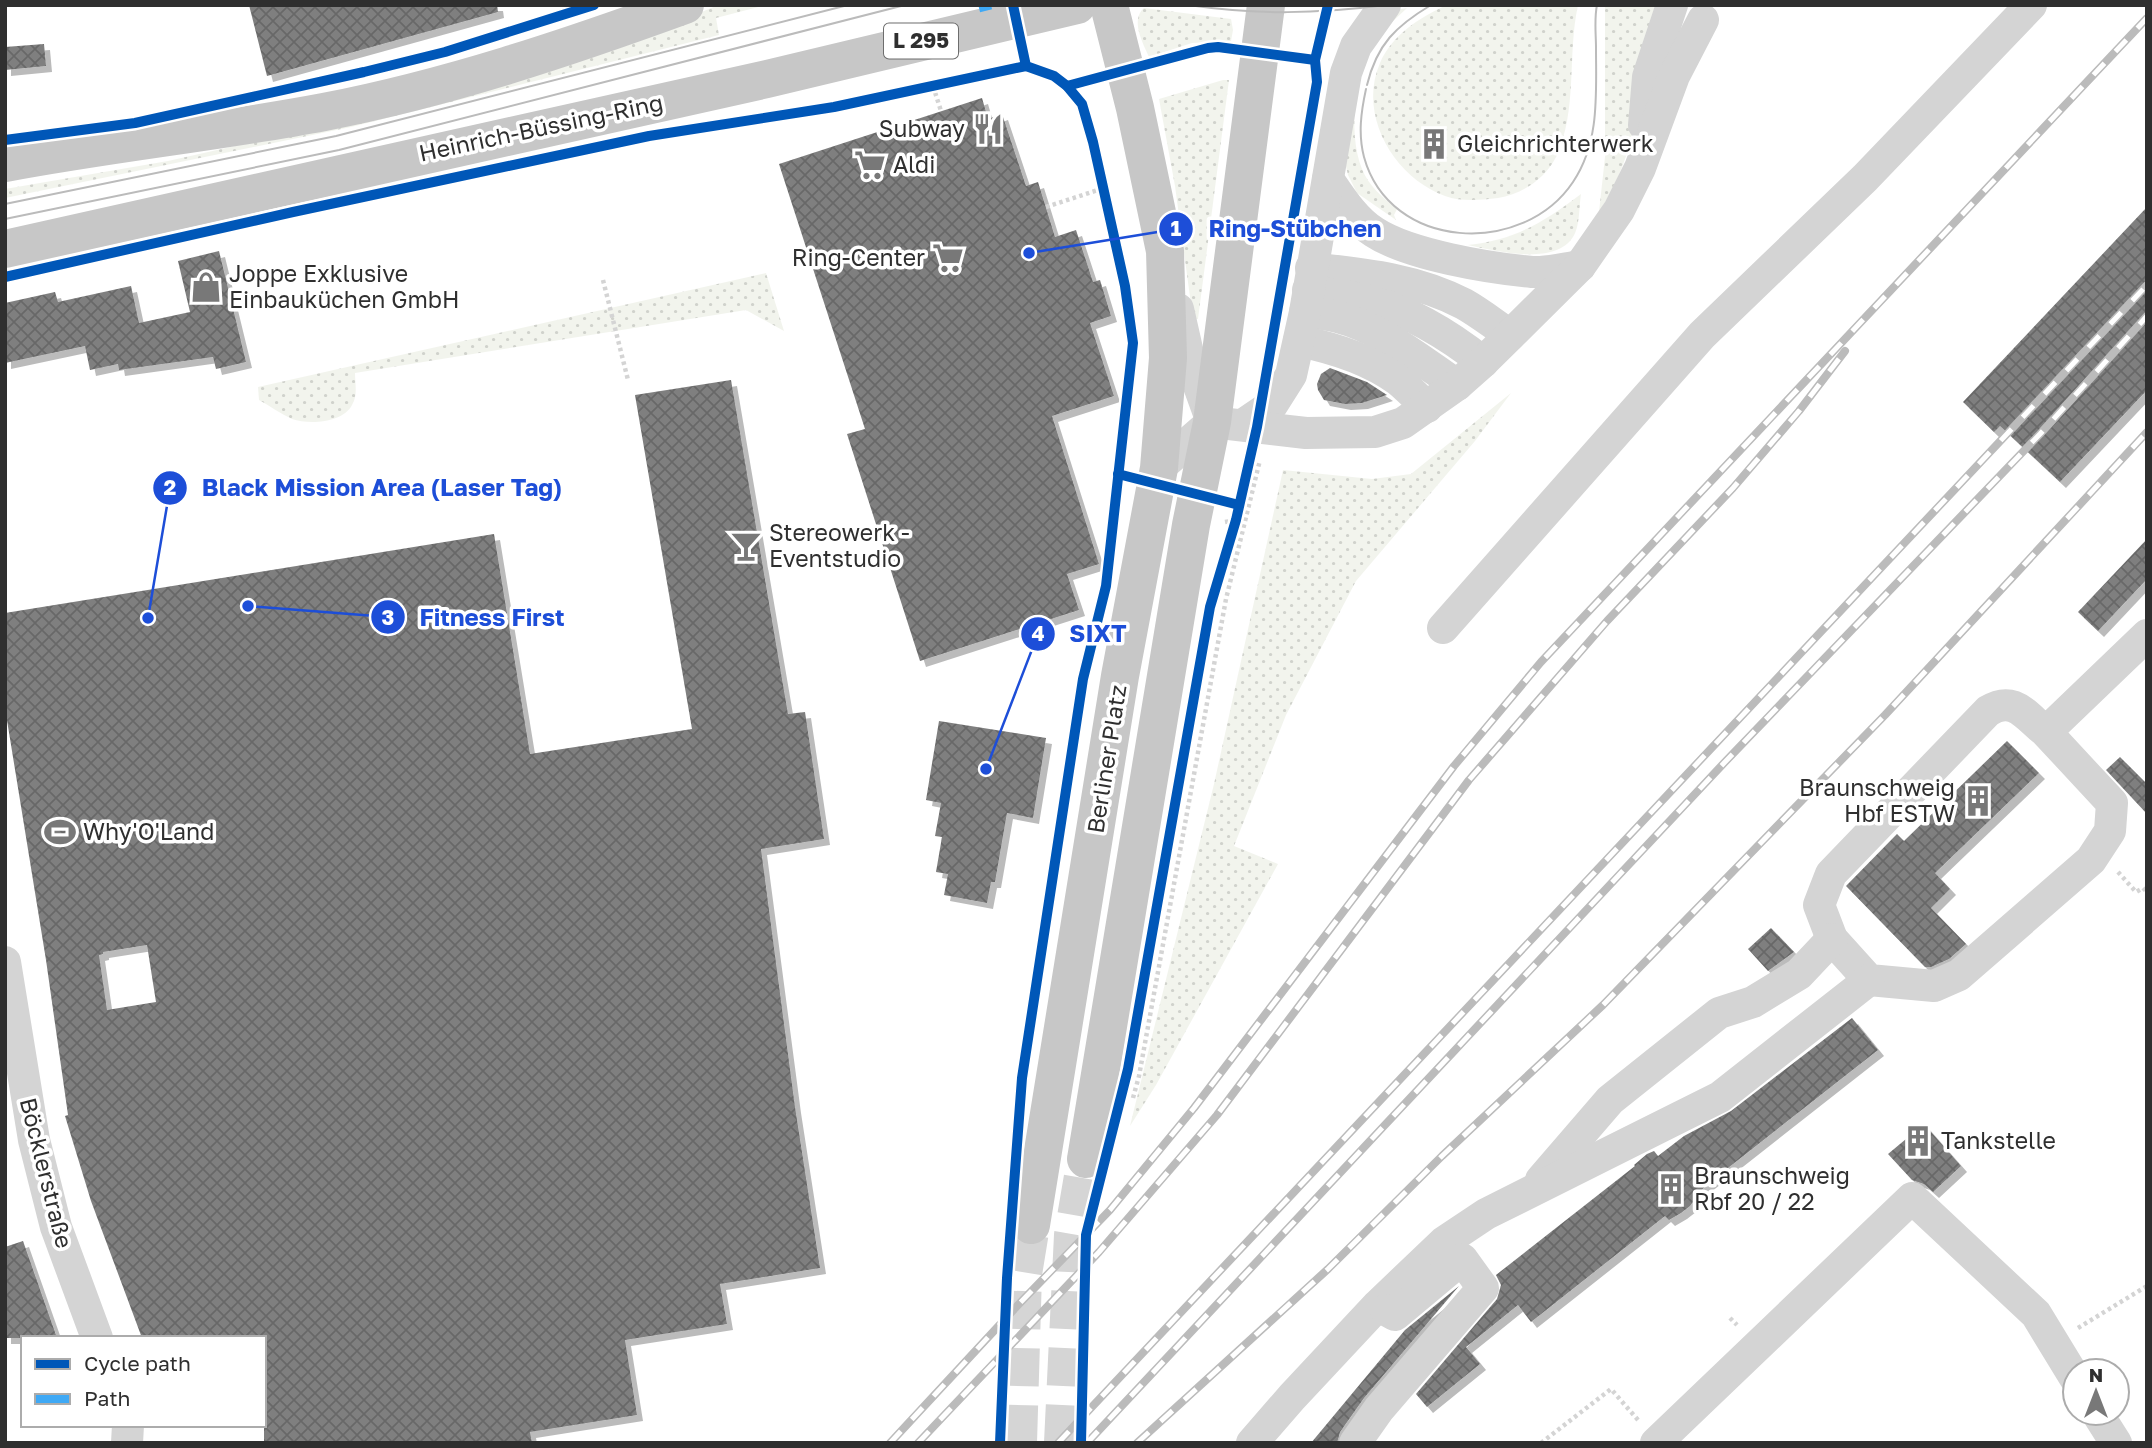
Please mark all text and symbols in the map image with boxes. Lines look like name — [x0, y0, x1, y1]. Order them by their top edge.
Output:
road number: L 295 — [884, 23, 958, 58]
street label: Heinrich-Büssing-Ring — [416, 87, 665, 167]
restaurant icon: Subway — [971, 112, 1005, 146]
place label: Subway — [879, 114, 965, 142]
building icon: Gleichrichterwerk — [1417, 127, 1451, 161]
place label: Gleichrichterwerk — [1457, 129, 1654, 157]
supermarket icon: Aldi — [853, 148, 887, 182]
place label: Aldi — [893, 150, 935, 178]
callout: Ring-Stübchen — [1159, 206, 1395, 251]
text: Ring-Stübchen — [1208, 213, 1382, 242]
text: 1 — [1171, 215, 1182, 241]
supermarket icon: Ring-Center — [931, 241, 965, 275]
place label: Ring-Center — [792, 243, 925, 271]
place label: Joppe Exklusive Einbauküchen GmbH — [229, 259, 459, 313]
shop icon: Joppe Exklusive Einbauküchen GmbH — [189, 270, 223, 304]
callout: Black Mission Area (Laser Tag) — [153, 465, 576, 510]
text: Black Mission Area (Laser Tag) — [202, 472, 562, 501]
text: 2 — [164, 474, 177, 500]
place label: Stereowerk - Eventstudio — [769, 518, 910, 572]
bar icon: Stereowerk - Eventstudio — [729, 529, 763, 563]
callout: Fitness First — [371, 595, 579, 640]
text: Fitness First — [419, 602, 565, 631]
text: 3 — [382, 604, 394, 630]
callout: SIXT — [1020, 611, 1141, 656]
text: SIXT — [1069, 618, 1127, 647]
text: 4 — [1031, 620, 1045, 646]
street label: Berliner Platz — [1080, 683, 1132, 835]
place label: Braunschweig Hbf ESTW — [1799, 773, 1955, 827]
building icon: Braunschweig Hbf ESTW — [1961, 784, 1995, 818]
sports icon: Why'O'Land — [43, 815, 77, 849]
place label: Why'O'Land — [83, 817, 214, 845]
street label: Böcklerstraße — [15, 1095, 79, 1251]
building icon: Tankstelle — [1901, 1124, 1935, 1158]
place label: Tankstelle — [1941, 1126, 2056, 1154]
place label: Braunschweig Rbf 20 / 22 — [1694, 1161, 1850, 1215]
building icon: Braunschweig Rbf 20 / 22 — [1654, 1172, 1688, 1206]
legend — [21, 1336, 266, 1427]
text: Cycle path — [84, 1350, 191, 1376]
north arrow — [2061, 1357, 2131, 1427]
text: N — [2089, 1363, 2103, 1386]
text: Path — [84, 1385, 131, 1411]

